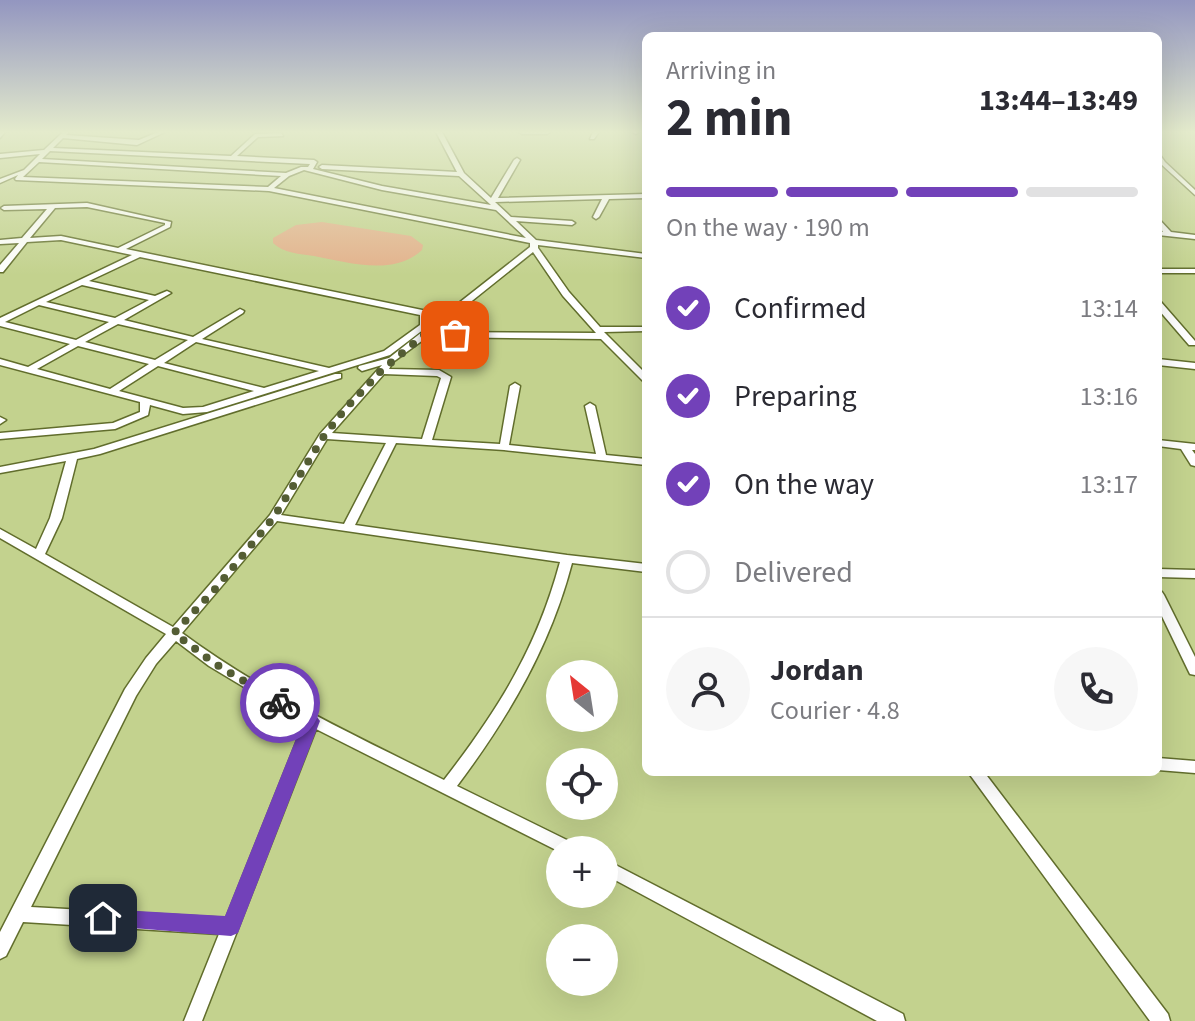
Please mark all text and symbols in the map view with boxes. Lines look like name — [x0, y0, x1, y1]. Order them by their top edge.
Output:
text: Arriving in — [666, 52, 776, 89]
text: 13:44–13:49 — [979, 79, 1138, 122]
text: 2 min — [666, 82, 793, 156]
text: On the way · 190 m — [666, 209, 870, 246]
icon: check — [666, 286, 710, 330]
text: Confirmed — [734, 287, 867, 330]
text: 13:14 — [1080, 290, 1138, 327]
pin — [421, 301, 489, 369]
icon: bag — [433, 313, 477, 357]
icon: check — [666, 374, 710, 418]
text: Preparing — [734, 375, 857, 418]
text: 13:16 — [1080, 378, 1138, 415]
icon: check — [666, 462, 710, 506]
text: On the way — [734, 463, 874, 506]
text: 13:17 — [1080, 466, 1138, 503]
text: Delivered — [734, 551, 853, 594]
button: person — [666, 647, 750, 731]
button: phone — [1054, 647, 1138, 731]
text: Jordan — [770, 649, 864, 692]
north arrow — [546, 660, 618, 732]
map controls — [546, 660, 618, 996]
courier — [240, 663, 320, 743]
icon: bike — [258, 681, 302, 725]
text: Courier · 4.8 — [770, 692, 900, 729]
button: locate — [546, 748, 618, 820]
button: + — [546, 836, 618, 908]
pin — [69, 884, 137, 952]
icon: home — [81, 896, 125, 940]
button: − — [546, 924, 618, 996]

